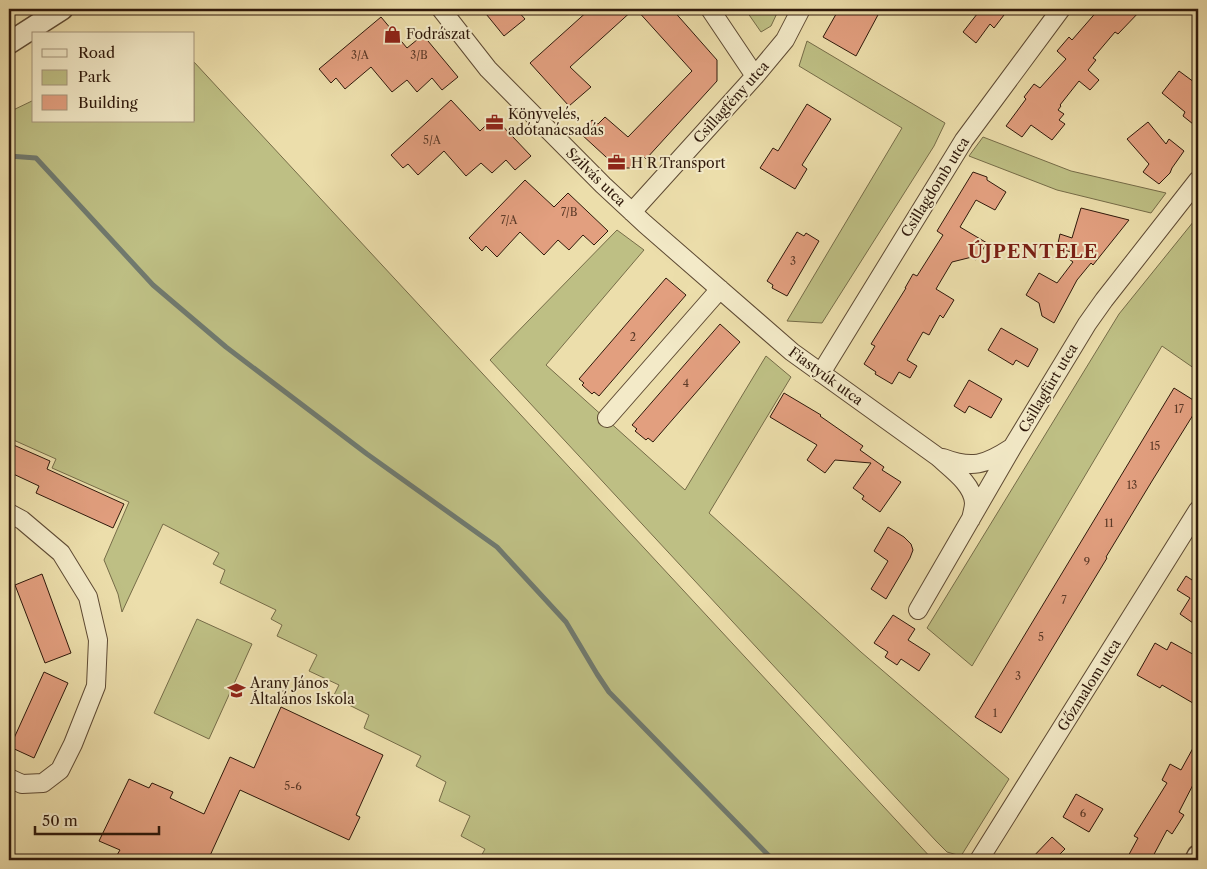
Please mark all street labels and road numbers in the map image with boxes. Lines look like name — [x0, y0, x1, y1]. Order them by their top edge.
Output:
street label: Csillagfény utca — [689, 57, 773, 147]
street label: Csillagdomb utca — [897, 133, 973, 240]
street label: Szilvás utca — [562, 144, 630, 210]
street label: Csillagfürt utca — [1014, 340, 1082, 436]
street label: Fiastyúk utca — [785, 343, 867, 409]
street label: Gőzmalom utca — [1053, 635, 1125, 734]

